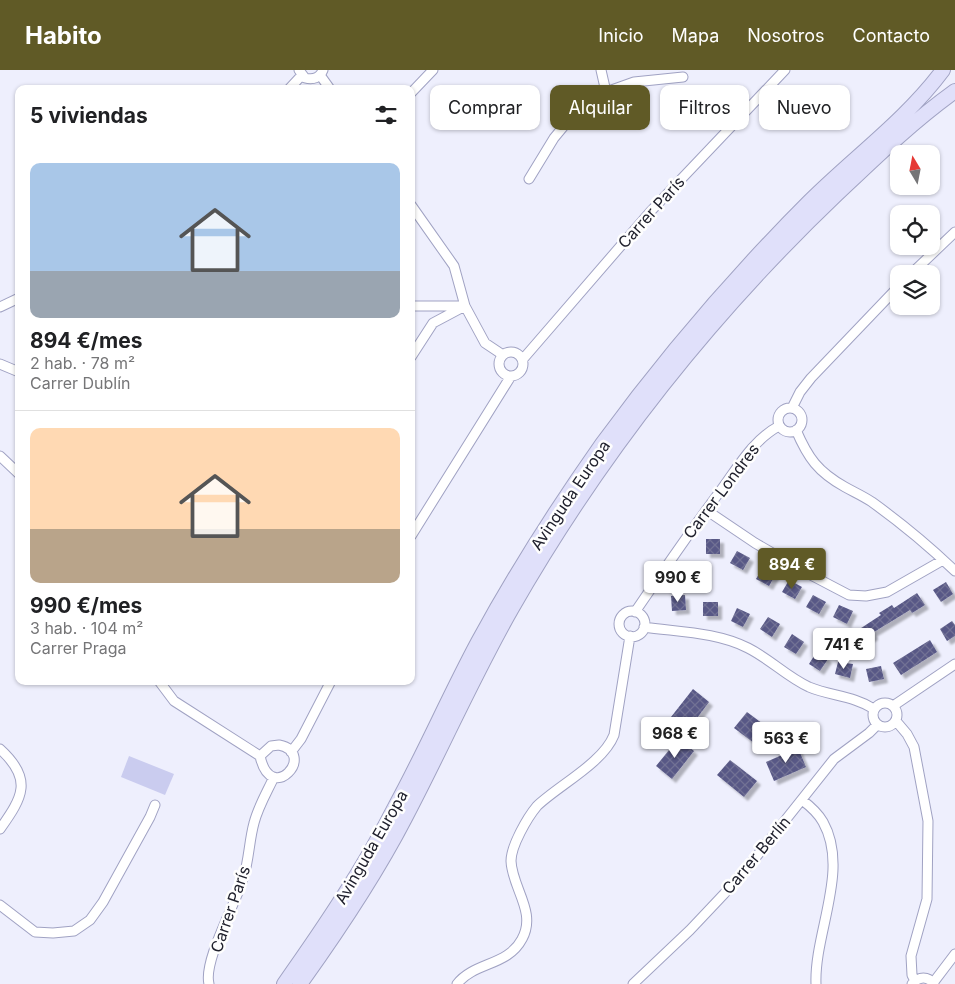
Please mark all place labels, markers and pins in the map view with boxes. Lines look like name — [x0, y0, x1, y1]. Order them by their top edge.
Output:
pin: 894 € — [757, 548, 827, 590]
pin: 990 € — [643, 560, 713, 603]
pin: 741 € — [809, 628, 879, 670]
pin: 968 € — [640, 716, 710, 759]
pin: 563 € — [751, 722, 821, 764]

